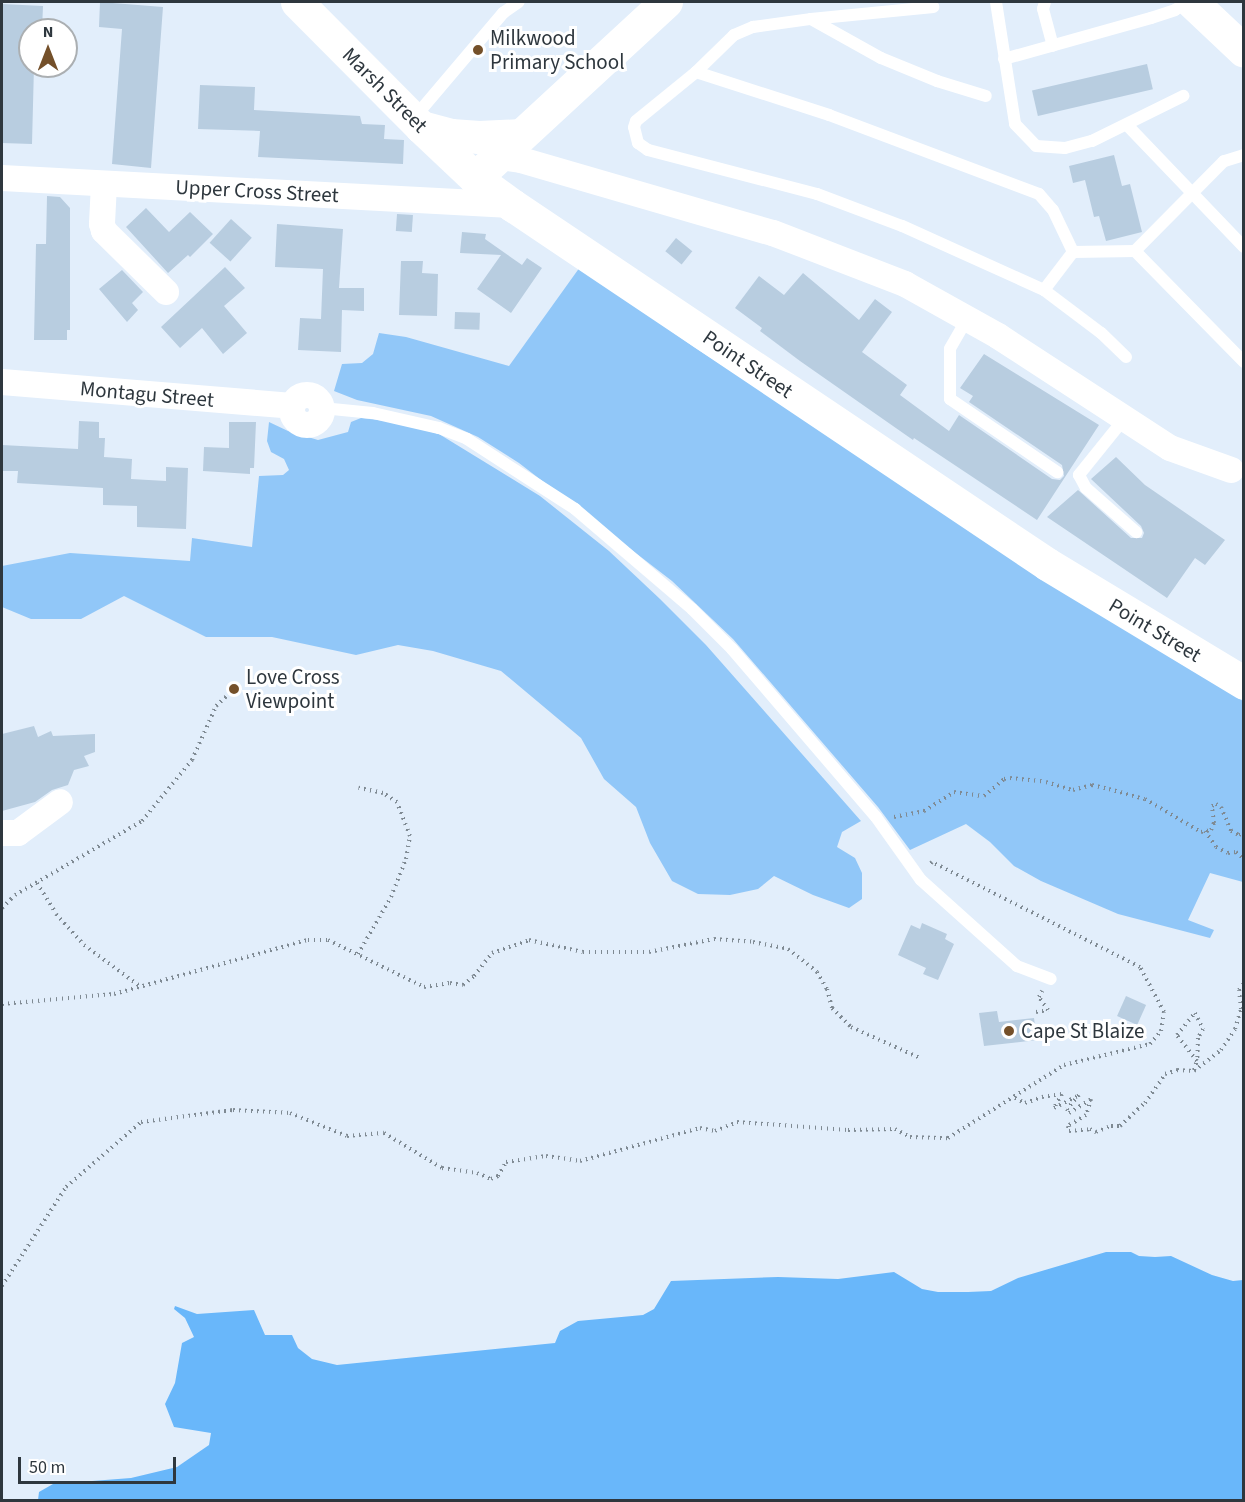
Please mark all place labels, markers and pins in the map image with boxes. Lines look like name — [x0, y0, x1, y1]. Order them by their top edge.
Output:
place label: Milkwood Primary School — [490, 25, 624, 75]
marker: Milkwood Primary School — [471, 43, 485, 57]
place label: Love Cross Viewpoint — [246, 664, 340, 714]
marker: Love Cross Viewpoint — [227, 682, 241, 696]
place label: Cape St Blaize — [1021, 1018, 1144, 1044]
marker: Cape St Blaize — [1002, 1024, 1016, 1038]

